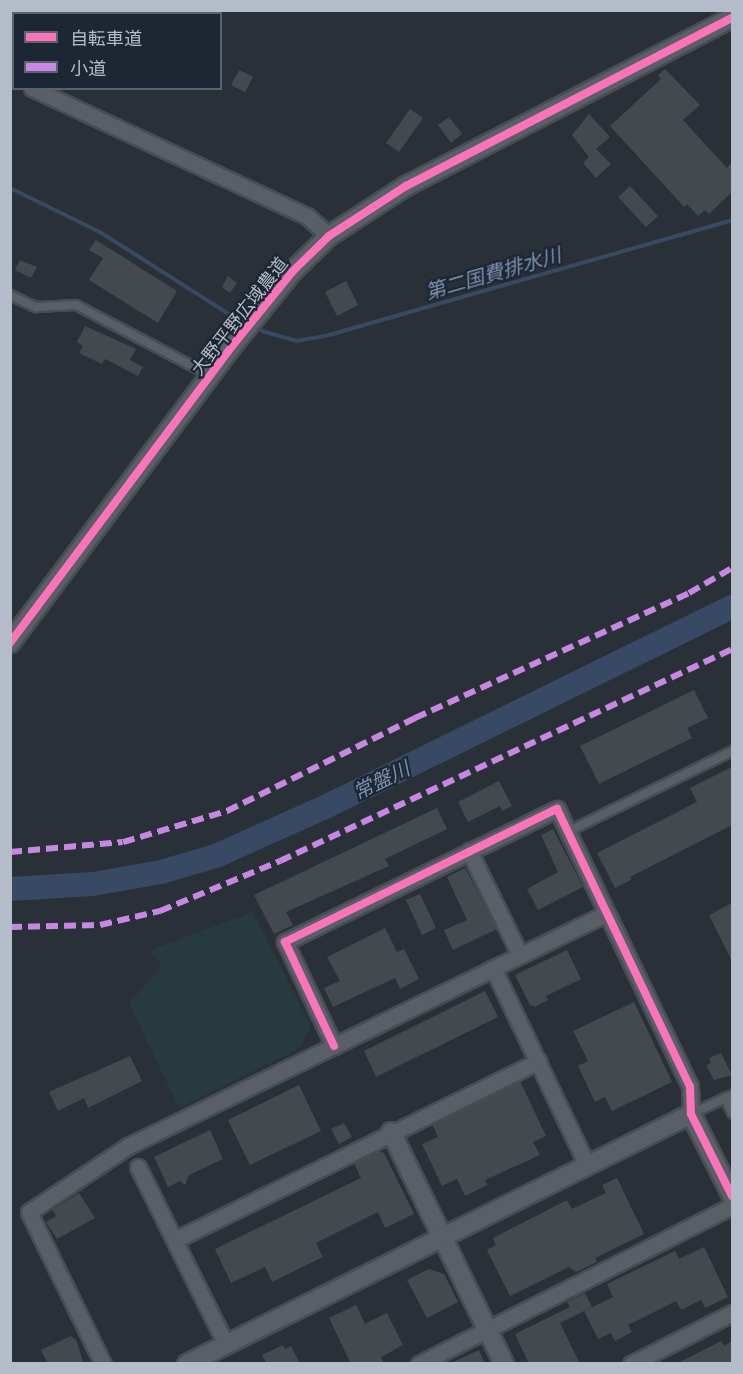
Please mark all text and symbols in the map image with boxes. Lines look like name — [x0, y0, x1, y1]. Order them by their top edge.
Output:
legend — [12, 12, 222, 90]
text: 自転車道 — [70, 27, 142, 49]
text: 小道 — [70, 57, 106, 79]
water label: 第二国費排水川 — [422, 242, 564, 304]
street label: 大野平野広域農道 — [186, 253, 292, 379]
water label: 常盤川 — [349, 756, 413, 804]

